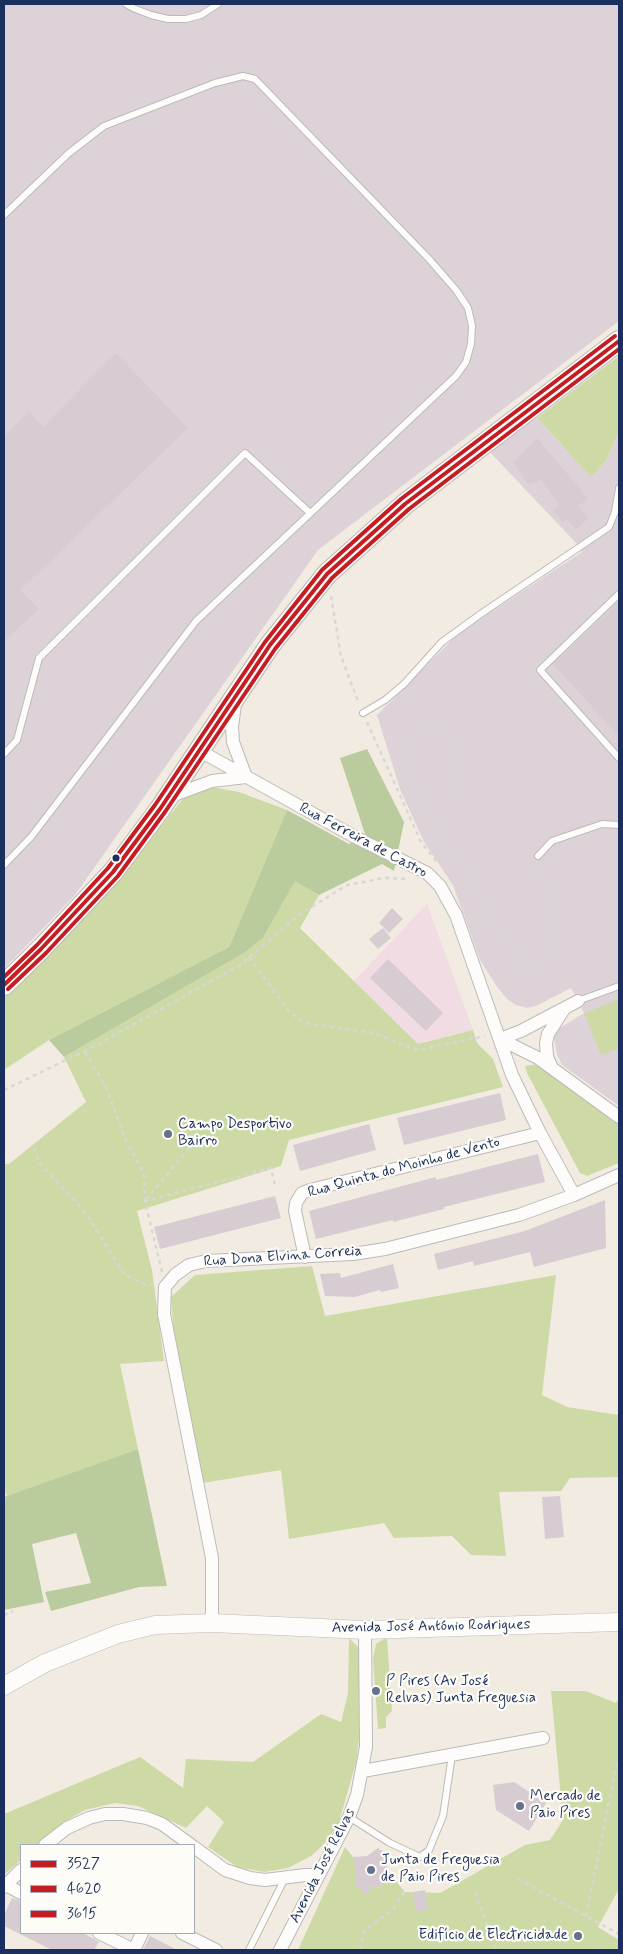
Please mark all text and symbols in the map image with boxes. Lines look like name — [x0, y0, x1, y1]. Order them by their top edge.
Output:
street label: Rua Ferreira de Castro — [296, 800, 430, 882]
unlabelled marker — [111, 853, 121, 863]
place label: Campo Desportivo Bairro — [178, 1116, 292, 1151]
marker: Campo Desportivo Bairro — [162, 1128, 174, 1140]
street label: Rua Quinta do Moinho de Vento — [306, 1134, 502, 1202]
street label: Rua Dona Elvina Correia — [203, 1242, 363, 1272]
street label: Avenida José António Rodrigues — [331, 1616, 531, 1638]
place label: P Pires (Av José Relvas) Junta Freguesia — [386, 1673, 536, 1708]
marker: P Pires (Av José Relvas) Junta Freguesia — [370, 1685, 382, 1697]
place label: Mercado de Paio Pires — [530, 1788, 601, 1823]
marker: Mercado de Paio Pires — [514, 1800, 526, 1812]
street label: Avenida José Relvas — [286, 1806, 360, 1926]
legend — [20, 1844, 195, 1934]
place label: Junta de Freguesia de Paio Pires — [381, 1852, 500, 1887]
text: 3527 — [67, 1854, 100, 1874]
marker: Junta de Freguesia de Paio Pires — [365, 1864, 377, 1876]
text: 4620 — [67, 1879, 101, 1899]
text: 3615 — [67, 1904, 97, 1924]
place label: Edifício de Electricidade — [419, 1927, 568, 1945]
marker: Edifício de Electricidade — [572, 1930, 584, 1942]

